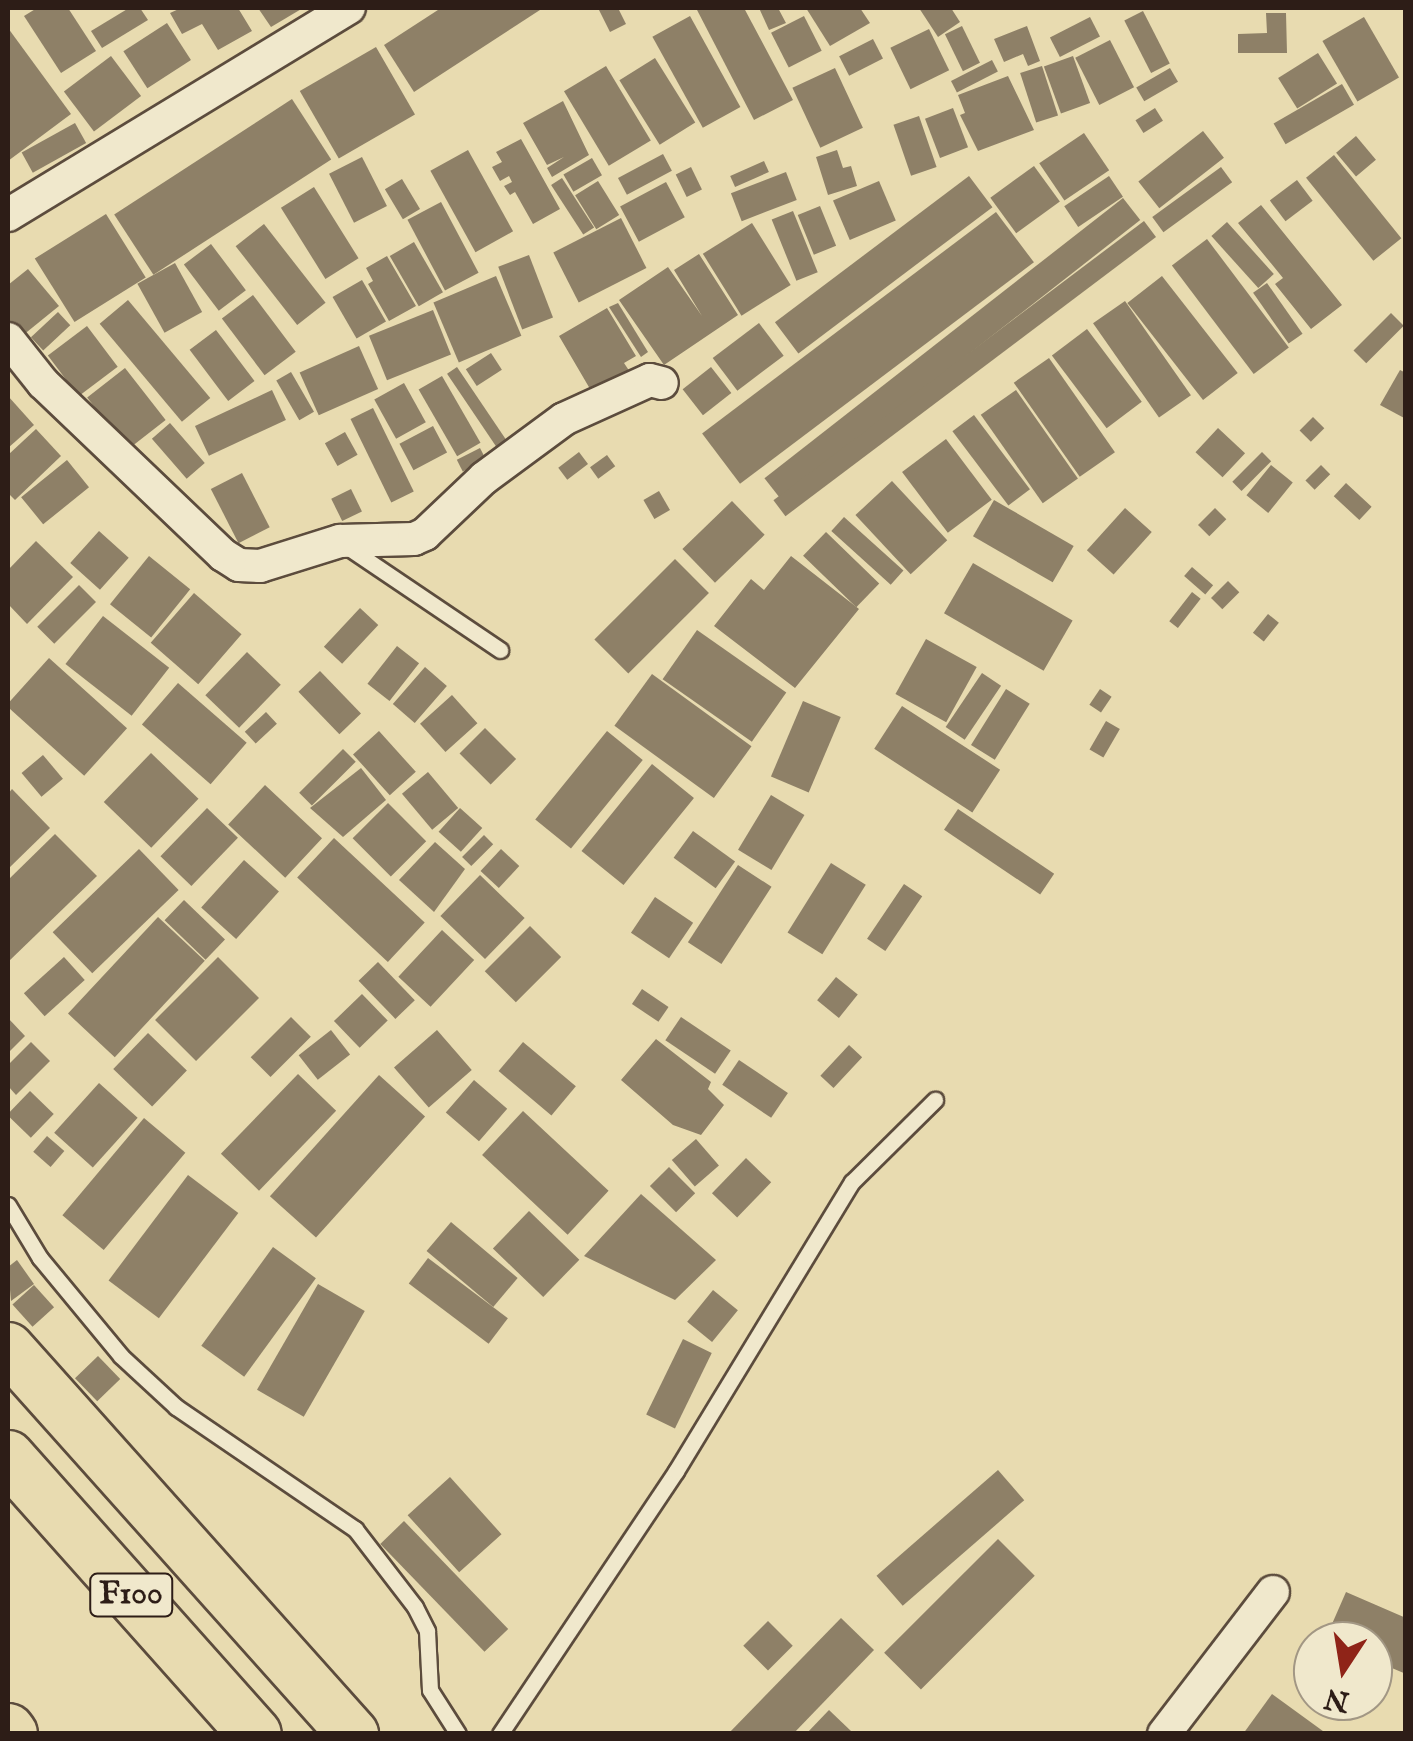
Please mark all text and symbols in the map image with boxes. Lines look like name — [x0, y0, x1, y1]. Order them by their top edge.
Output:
road number: F100 — [88, 1568, 174, 1622]
north arrow — [1293, 1621, 1393, 1721]
text: N — [1322, 1679, 1353, 1719]

